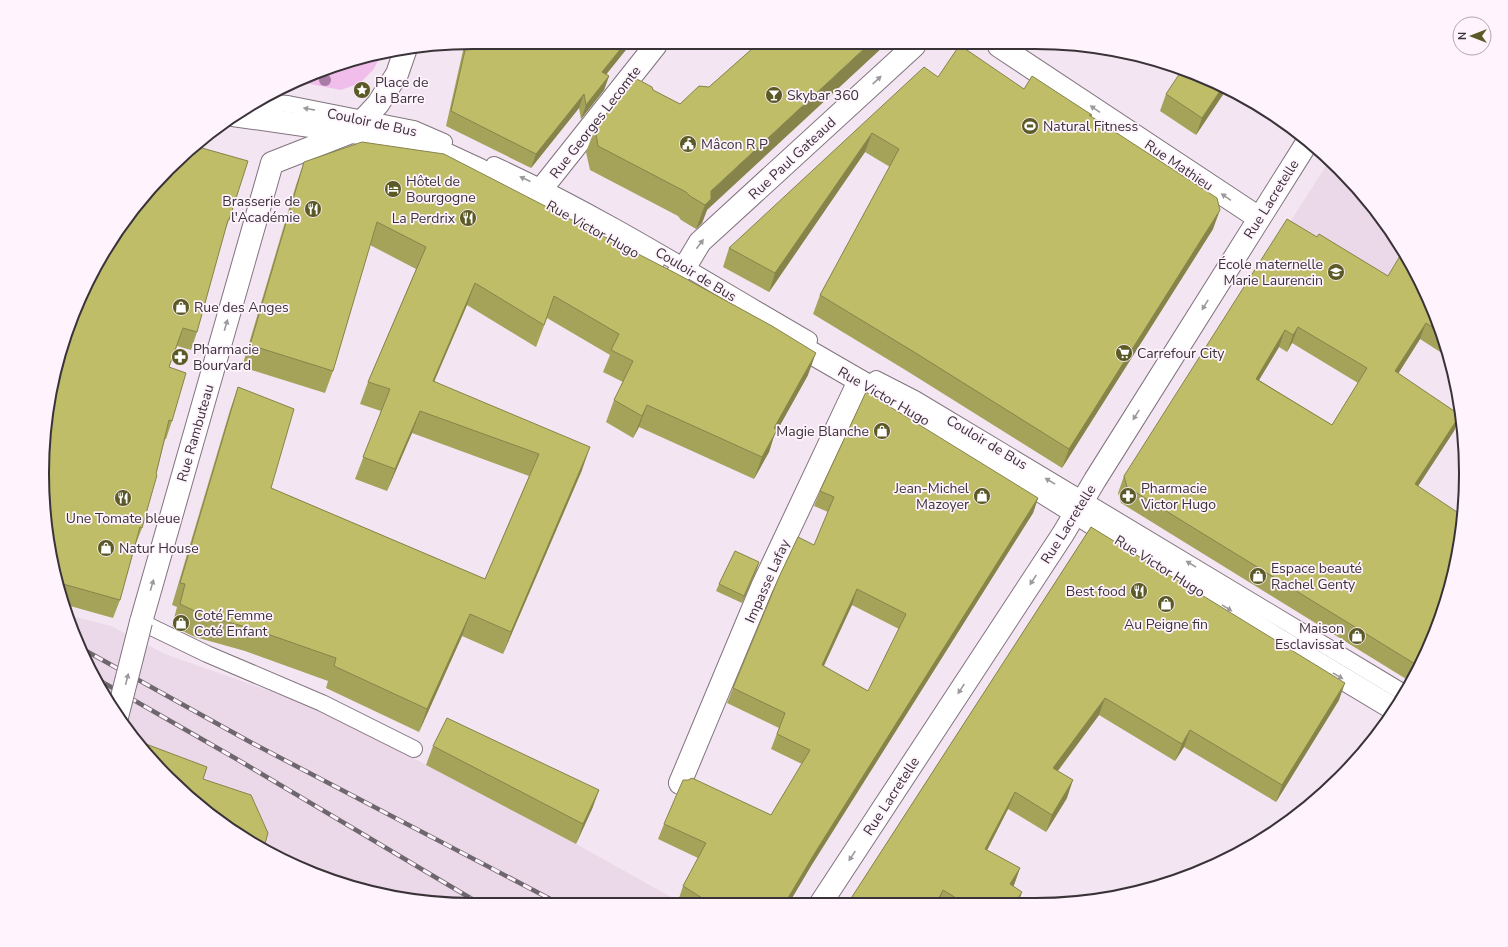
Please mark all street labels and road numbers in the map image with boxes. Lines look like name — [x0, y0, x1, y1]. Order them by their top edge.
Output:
street label: Rue Georges Lecomte — [545, 62, 645, 183]
street label: Couloir de Bus — [325, 104, 419, 141]
street label: Rue Paul Gateaud — [745, 113, 840, 204]
street label: Rue Mathieu — [1141, 135, 1217, 195]
street label: Rue Lacretelle — [1239, 156, 1303, 243]
street label: Rue Victor Hugo — [543, 196, 643, 263]
street label: Couloir de Bus — [652, 243, 740, 306]
street label: Rue Victor Hugo — [834, 362, 933, 431]
street label: Rue Rambuteau — [172, 382, 218, 484]
street label: Couloir de Bus — [943, 411, 1031, 474]
street label: Rue Lacretelle — [1036, 481, 1100, 568]
street label: Rue Victor Hugo — [1111, 531, 1209, 602]
street label: Impasse Lafay — [741, 536, 795, 626]
street label: Rue Lacretelle — [859, 753, 924, 839]

